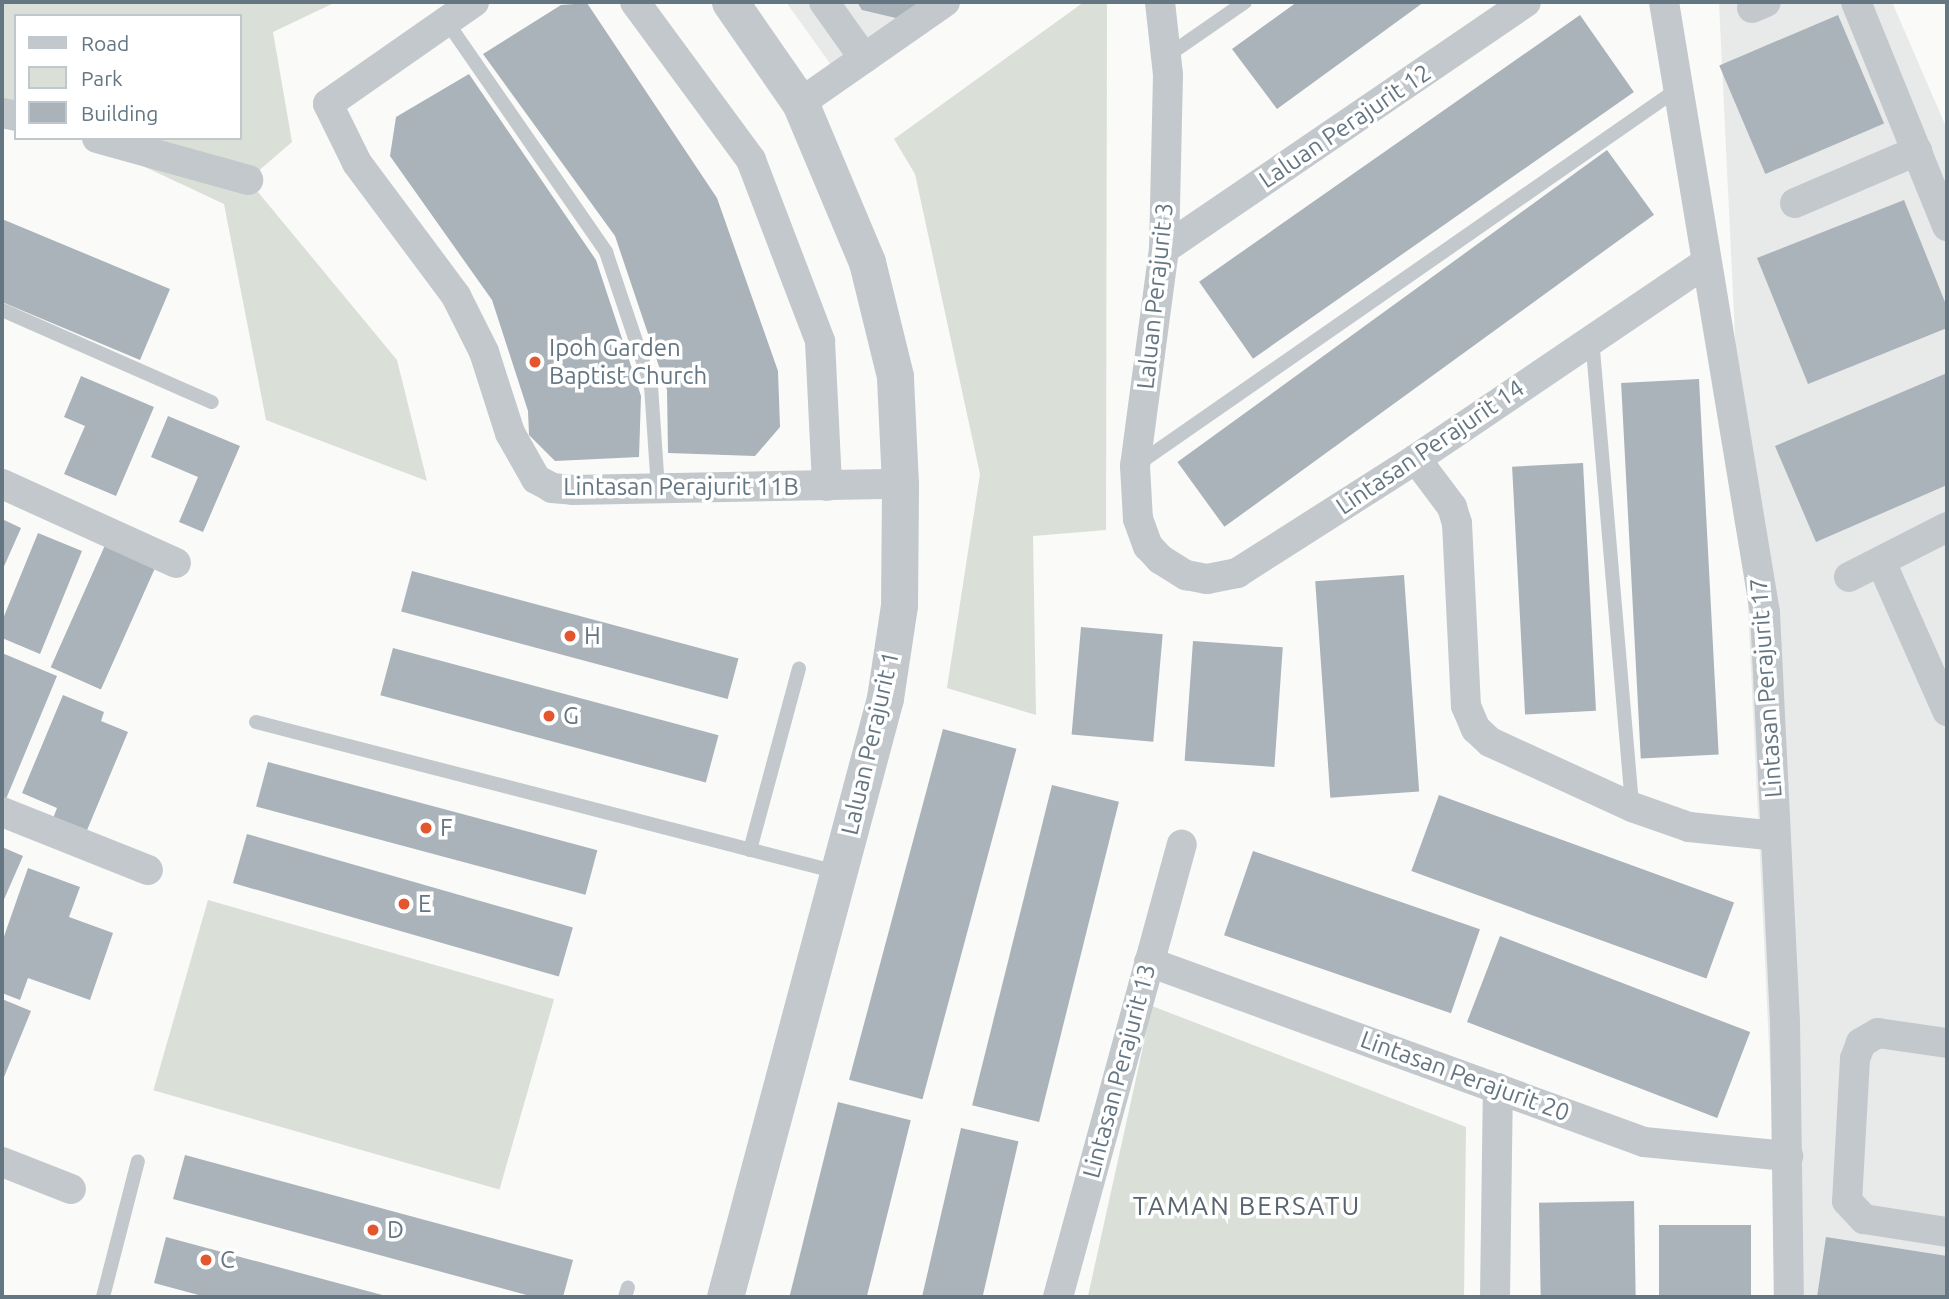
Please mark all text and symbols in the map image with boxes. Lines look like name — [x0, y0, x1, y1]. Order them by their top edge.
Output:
legend — [14, 14, 242, 140]
text: Road — [81, 31, 129, 55]
street label: Laluan Perajurit 12 — [1254, 58, 1436, 194]
text: Park — [81, 66, 123, 90]
text: Building — [81, 101, 158, 125]
street label: Laluan Perajurit 3 — [1131, 201, 1179, 391]
place label: Ipoh Garden Baptist Church — [549, 334, 707, 390]
marker: Ipoh Garden Baptist Church — [527, 354, 543, 370]
street label: Lintasan Perajurit 14 — [1331, 373, 1529, 521]
street label: Lintasan Perajurit 11B — [563, 473, 799, 501]
street label: Lintasan Perajurit 17 — [1744, 577, 1788, 799]
place label: H — [584, 622, 601, 650]
marker: H — [562, 628, 578, 644]
street label: Laluan Perajurit 1 — [835, 648, 905, 838]
place label: G — [563, 702, 579, 730]
marker: G — [541, 708, 557, 724]
place label: F — [440, 814, 453, 842]
marker: F — [418, 820, 434, 836]
place label: E — [418, 890, 431, 918]
marker: E — [396, 896, 412, 912]
street label: Lintasan Perajurit 13 — [1077, 961, 1161, 1181]
street label: Lintasan Perajurit 20 — [1357, 1025, 1573, 1127]
district label: TAMAN BERSATU — [1134, 1190, 1360, 1222]
place label: D — [387, 1216, 404, 1244]
marker: D — [365, 1222, 381, 1238]
place label: C — [220, 1246, 235, 1274]
marker: C — [198, 1252, 214, 1268]

